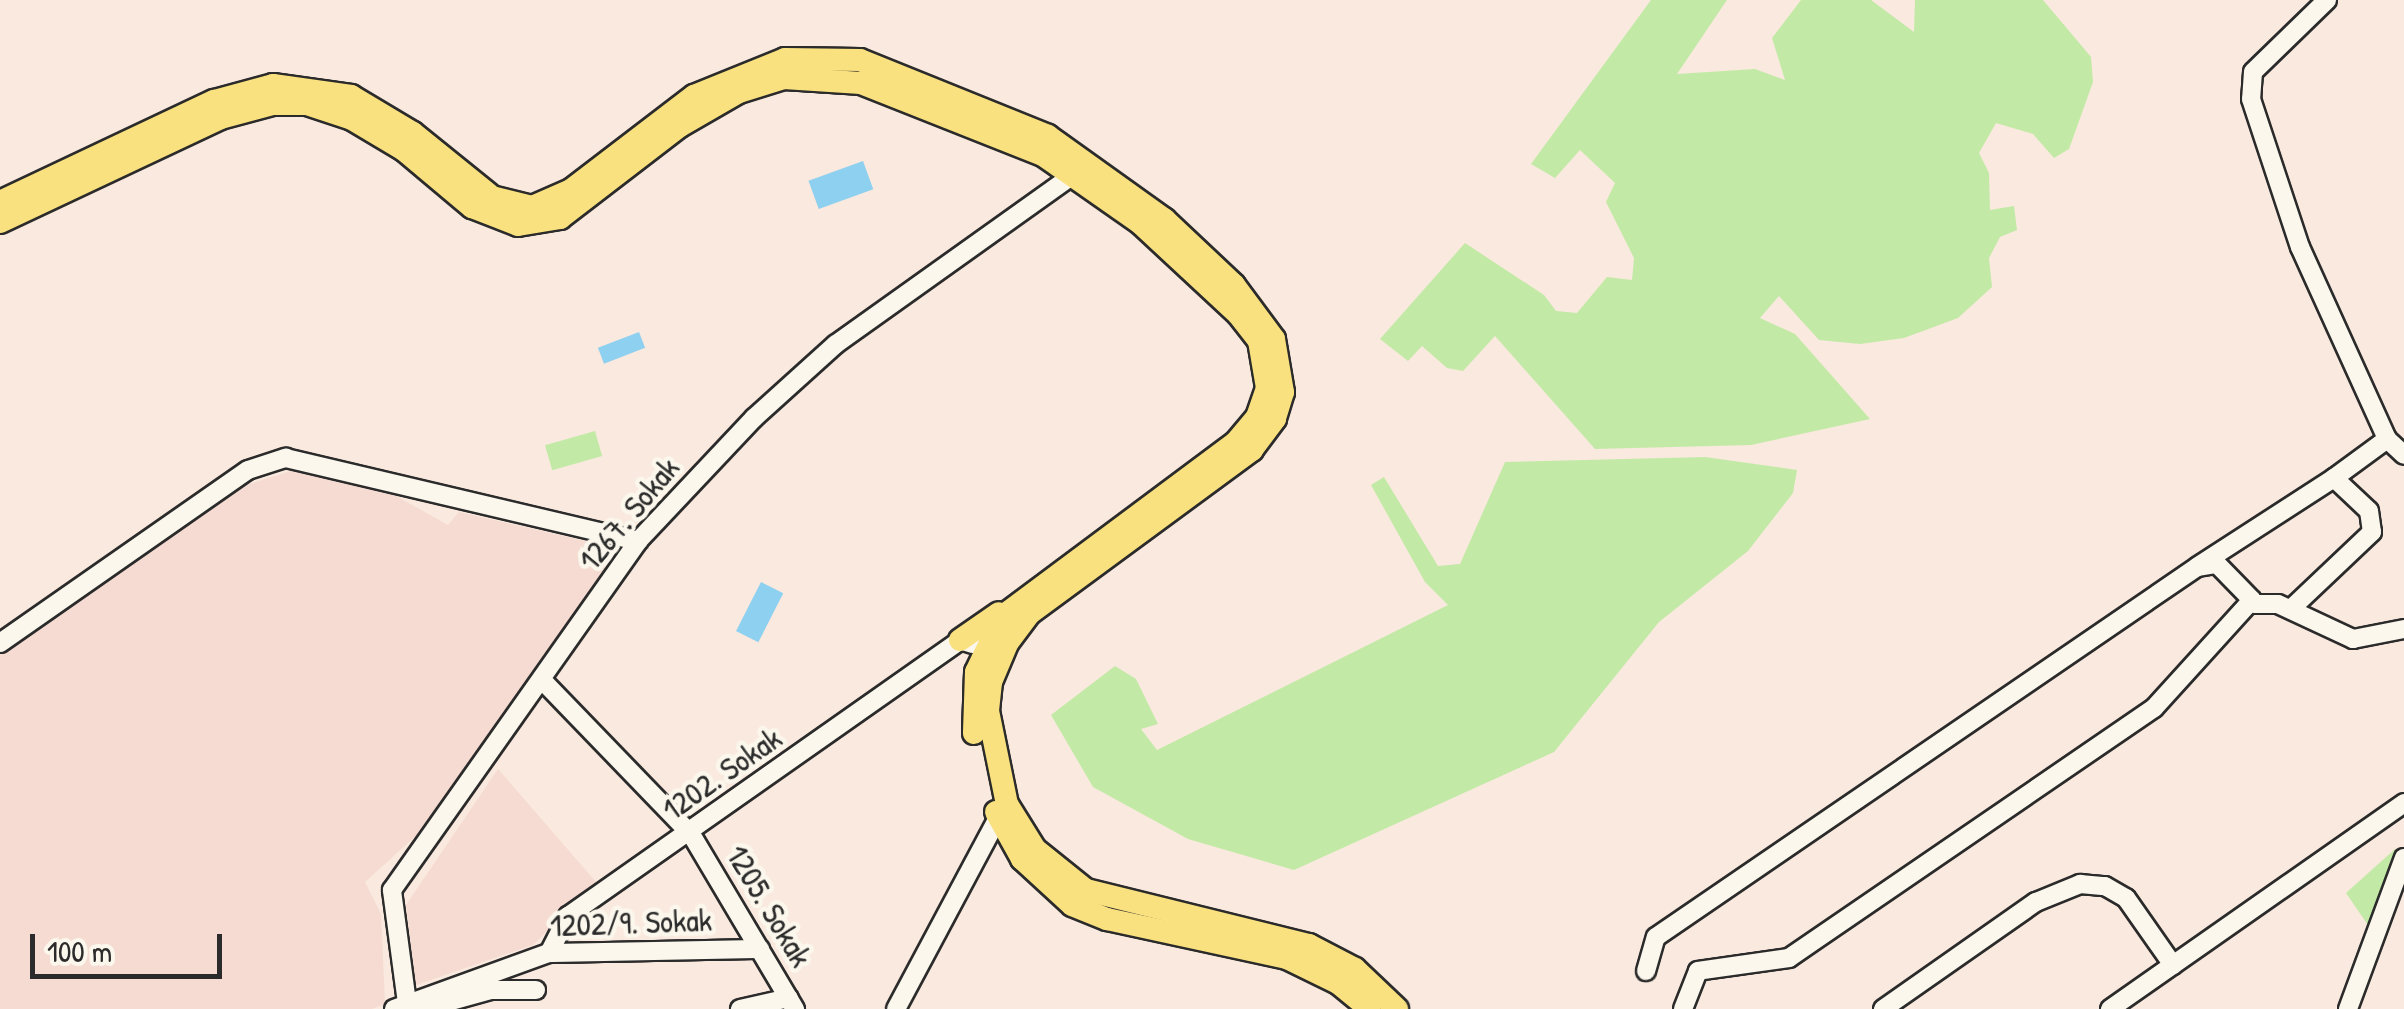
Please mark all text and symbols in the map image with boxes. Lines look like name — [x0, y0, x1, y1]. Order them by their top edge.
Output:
street label: 1267. Sokak — [571, 450, 687, 578]
street label: 1202. Sokak — [655, 719, 789, 829]
street label: 1205. Sokak — [718, 838, 820, 974]
street label: 1202/9. Sokak — [549, 901, 713, 945]
scale bar — [35, 914, 228, 976]
text: 100 m — [47, 931, 112, 971]

